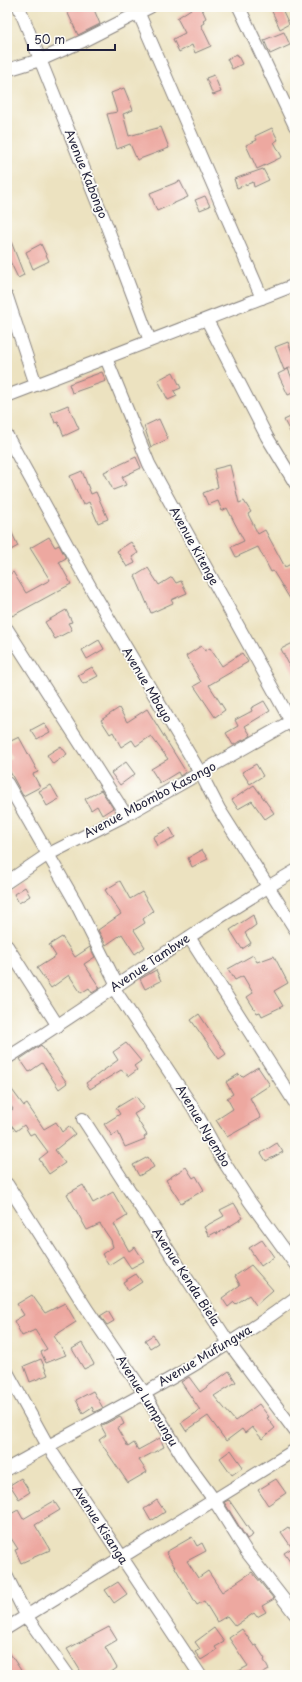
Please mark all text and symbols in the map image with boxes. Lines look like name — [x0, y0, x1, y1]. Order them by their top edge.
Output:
scale bar — [28, 26, 115, 52]
text: 50 m — [34, 30, 65, 48]
street label: Avenue Kabongo — [61, 126, 113, 221]
street label: Avenue Kitenge — [166, 503, 224, 589]
street label: Avenue Mbayo — [118, 643, 178, 726]
street label: Avenue Mbombo Kasongo — [80, 756, 219, 842]
street label: Avenue Tambwe — [106, 929, 193, 996]
street label: Avenue Nyembo — [172, 1081, 236, 1170]
street label: Avenue Kenda Biela — [148, 1224, 225, 1329]
street label: Avenue Mufungwa — [154, 1320, 255, 1390]
street label: Avenue Lumpungu — [113, 1351, 183, 1450]
street label: Avenue Kisanga — [69, 1482, 133, 1568]

